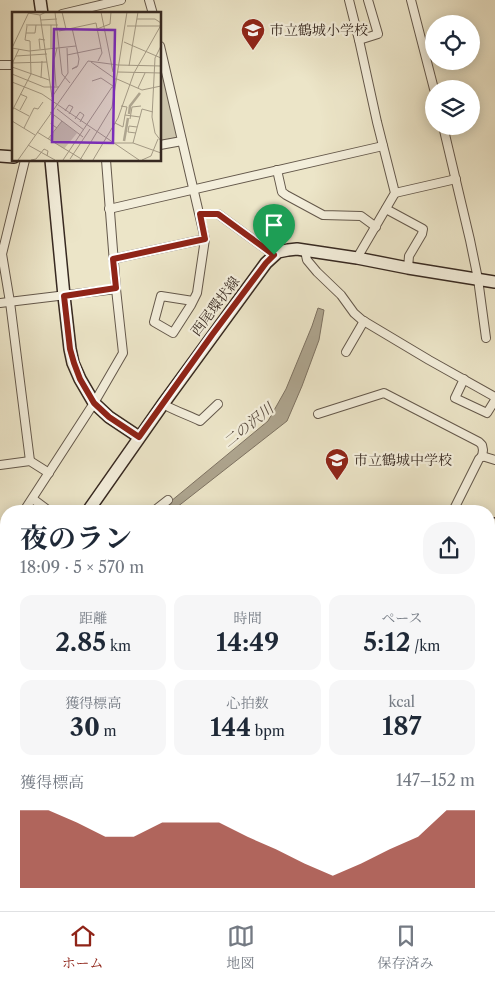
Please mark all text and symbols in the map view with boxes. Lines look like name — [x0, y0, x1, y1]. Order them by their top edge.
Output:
inset map — [12, 12, 161, 161]
map controls — [425, 15, 480, 135]
button: locate — [425, 15, 480, 70]
school or university icon: 市立鶴城小学校 — [240, 17, 266, 51]
place label: 市立鶴城小学校 — [270, 21, 368, 39]
button: layers — [425, 80, 480, 135]
pin — [253, 204, 295, 255]
icon: arrive — [260, 211, 288, 239]
street label: 西尾環状線 — [187, 273, 243, 339]
water label: 二の沢川 — [219, 397, 279, 451]
school or university icon: 市立鶴城中学校 — [324, 447, 350, 481]
place label: 市立鶴城中学校 — [354, 451, 452, 469]
text: 夜のラン — [20, 521, 132, 555]
button: share — [423, 522, 475, 574]
text: 18:09 · 5 × 570 m — [20, 557, 144, 577]
text: 距離 — [79, 609, 107, 627]
text: 時間 — [233, 609, 261, 627]
text: ペース — [381, 609, 422, 627]
text: 2.85 — [55, 627, 106, 658]
text: 14:49 — [216, 627, 279, 658]
text: 5:12 — [363, 627, 410, 658]
text: km — [106, 637, 131, 655]
text: /km — [410, 637, 440, 655]
text: kcal — [389, 693, 415, 711]
text: 獲得標高 — [65, 694, 121, 712]
text: 心拍数 — [226, 694, 268, 712]
text: 187 — [382, 711, 422, 742]
text: 30 — [70, 712, 100, 743]
text: 144 — [210, 712, 251, 743]
text: m — [100, 722, 117, 740]
text: bpm — [251, 722, 285, 740]
text: 147–152 m — [396, 770, 475, 790]
text: 獲得標高 — [20, 772, 84, 792]
tab: ホーム — [62, 922, 104, 972]
tab: 地図 — [227, 922, 255, 972]
tab: 保存済み — [378, 922, 434, 972]

